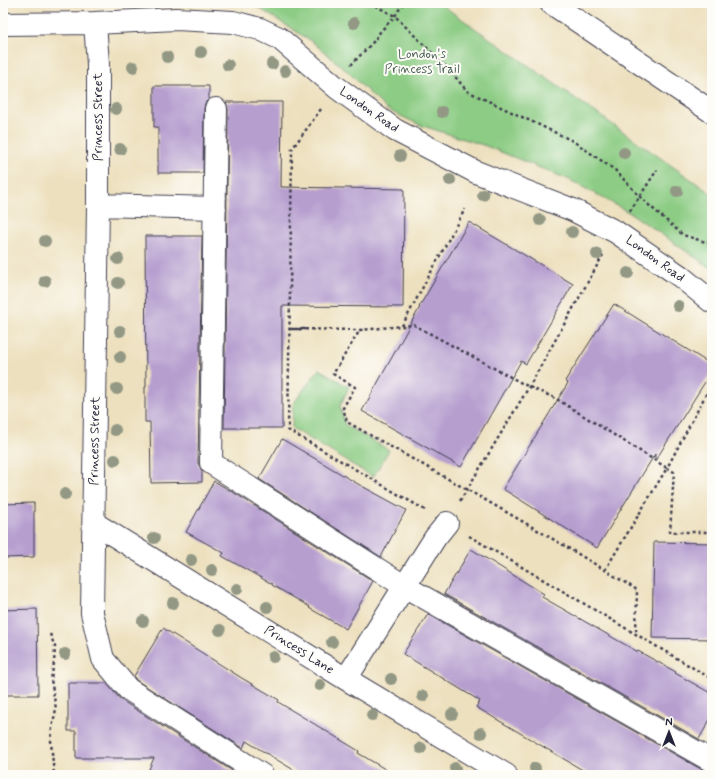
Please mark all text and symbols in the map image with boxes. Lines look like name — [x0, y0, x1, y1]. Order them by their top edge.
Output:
park label: London's Princess Trail — [384, 46, 460, 78]
street label: Princess Street — [90, 72, 107, 161]
street label: London Road — [336, 83, 402, 137]
street label: London Road — [622, 232, 688, 286]
street label: Princess Street — [86, 396, 104, 486]
street label: Princess Lane — [261, 622, 337, 678]
north arrow — [649, 712, 689, 752]
text: N — [665, 716, 673, 730]

